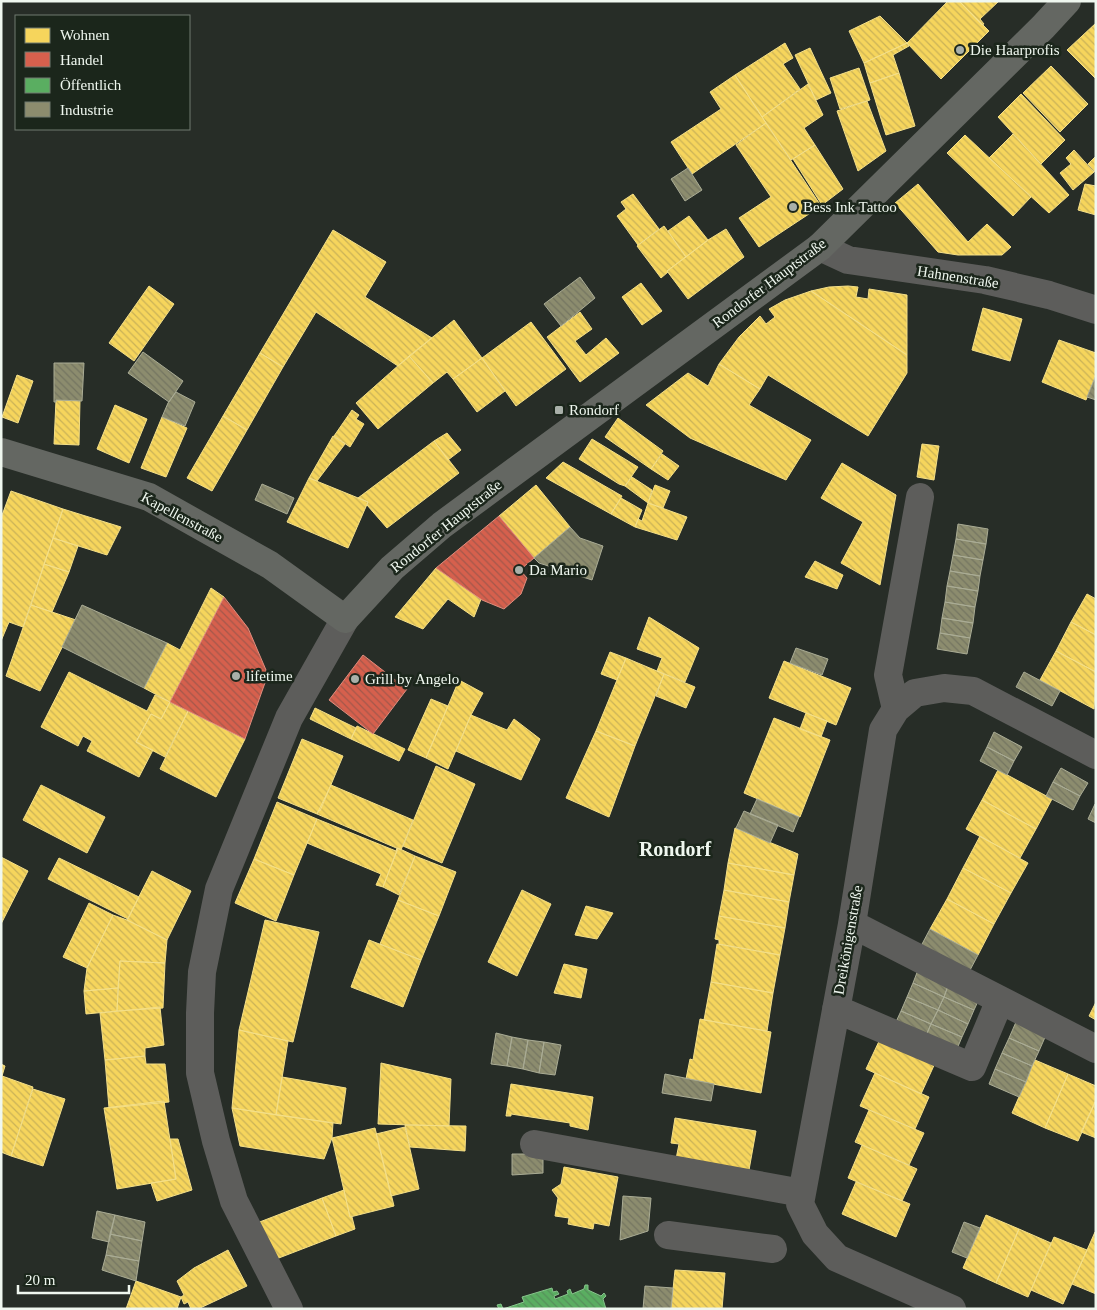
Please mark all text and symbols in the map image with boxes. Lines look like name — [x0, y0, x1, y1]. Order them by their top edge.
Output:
legend — [15, 15, 190, 130]
text: Wohnen — [60, 27, 110, 43]
place label: Die Haarprofis — [970, 42, 1060, 58]
marker: Die Haarprofis — [954, 44, 966, 56]
text: Handel — [60, 52, 103, 68]
text: Öffentlich — [60, 77, 122, 93]
text: Industrie — [60, 102, 114, 118]
place label: Bess Ink Tattoo — [803, 199, 897, 215]
marker: Bess Ink Tattoo — [787, 201, 799, 213]
street label: Rondorfer Hauptstraße — [709, 235, 829, 331]
street label: Hahnenstraße — [916, 263, 1000, 291]
place label: Rondorf — [569, 402, 619, 418]
marker: Rondorf — [553, 404, 565, 416]
street label: Rondorfer Hauptstraße — [387, 476, 505, 576]
street label: Kapellenstraße — [139, 489, 226, 545]
place label: Da Mario — [529, 562, 587, 578]
marker: Da Mario — [513, 564, 525, 576]
place label: lifetime — [246, 668, 293, 684]
marker: lifetime — [230, 670, 242, 682]
place label: Grill by Angelo — [365, 671, 459, 687]
marker: Grill by Angelo — [349, 673, 361, 685]
district label: Rondorf — [639, 838, 711, 860]
street label: Dreikönigenstraße — [831, 884, 866, 996]
scale bar — [18, 1262, 129, 1294]
text: 20 m — [25, 1272, 56, 1288]

